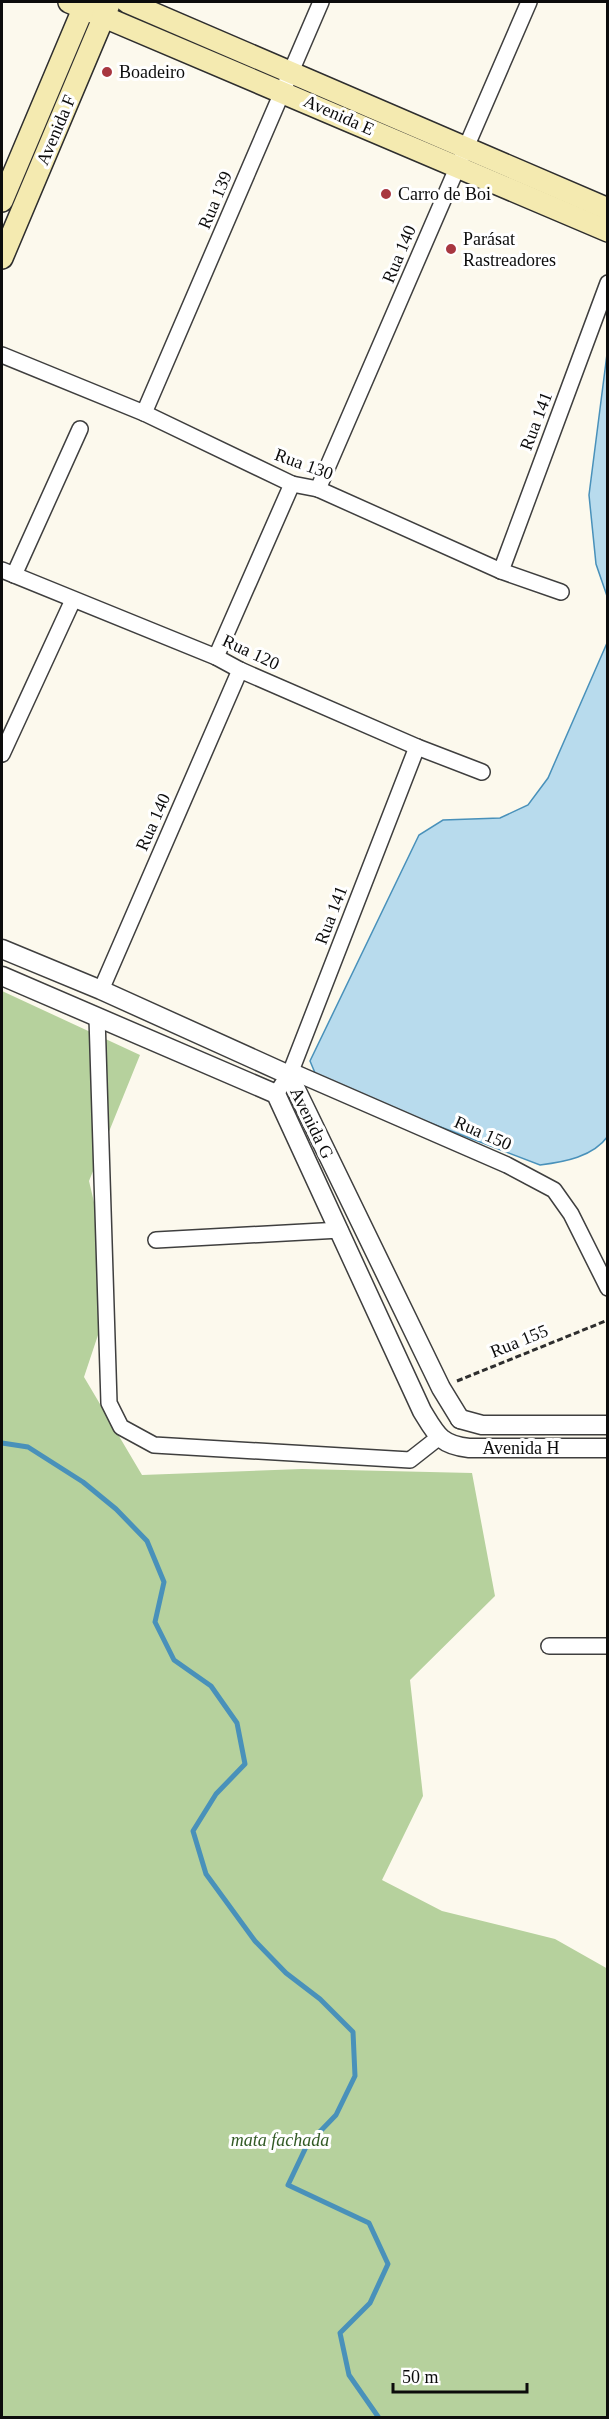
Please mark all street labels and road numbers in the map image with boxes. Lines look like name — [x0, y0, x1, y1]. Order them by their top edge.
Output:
street label: Avenida E — [301, 91, 377, 139]
street label: Avenida F — [32, 92, 80, 168]
street label: Rua 139 — [194, 168, 236, 232]
street label: Rua 140 — [378, 222, 420, 286]
street label: Rua 141 — [516, 389, 556, 453]
street label: Rua 130 — [272, 444, 336, 484]
street label: Rua 120 — [219, 630, 283, 674]
street label: Rua 140 — [132, 790, 174, 854]
street label: Rua 141 — [311, 883, 351, 947]
street label: Avenida G — [286, 1084, 338, 1162]
street label: Rua 150 — [451, 1112, 515, 1154]
street label: Rua 155 — [487, 1320, 551, 1362]
street label: Avenida H — [482, 1438, 560, 1458]

